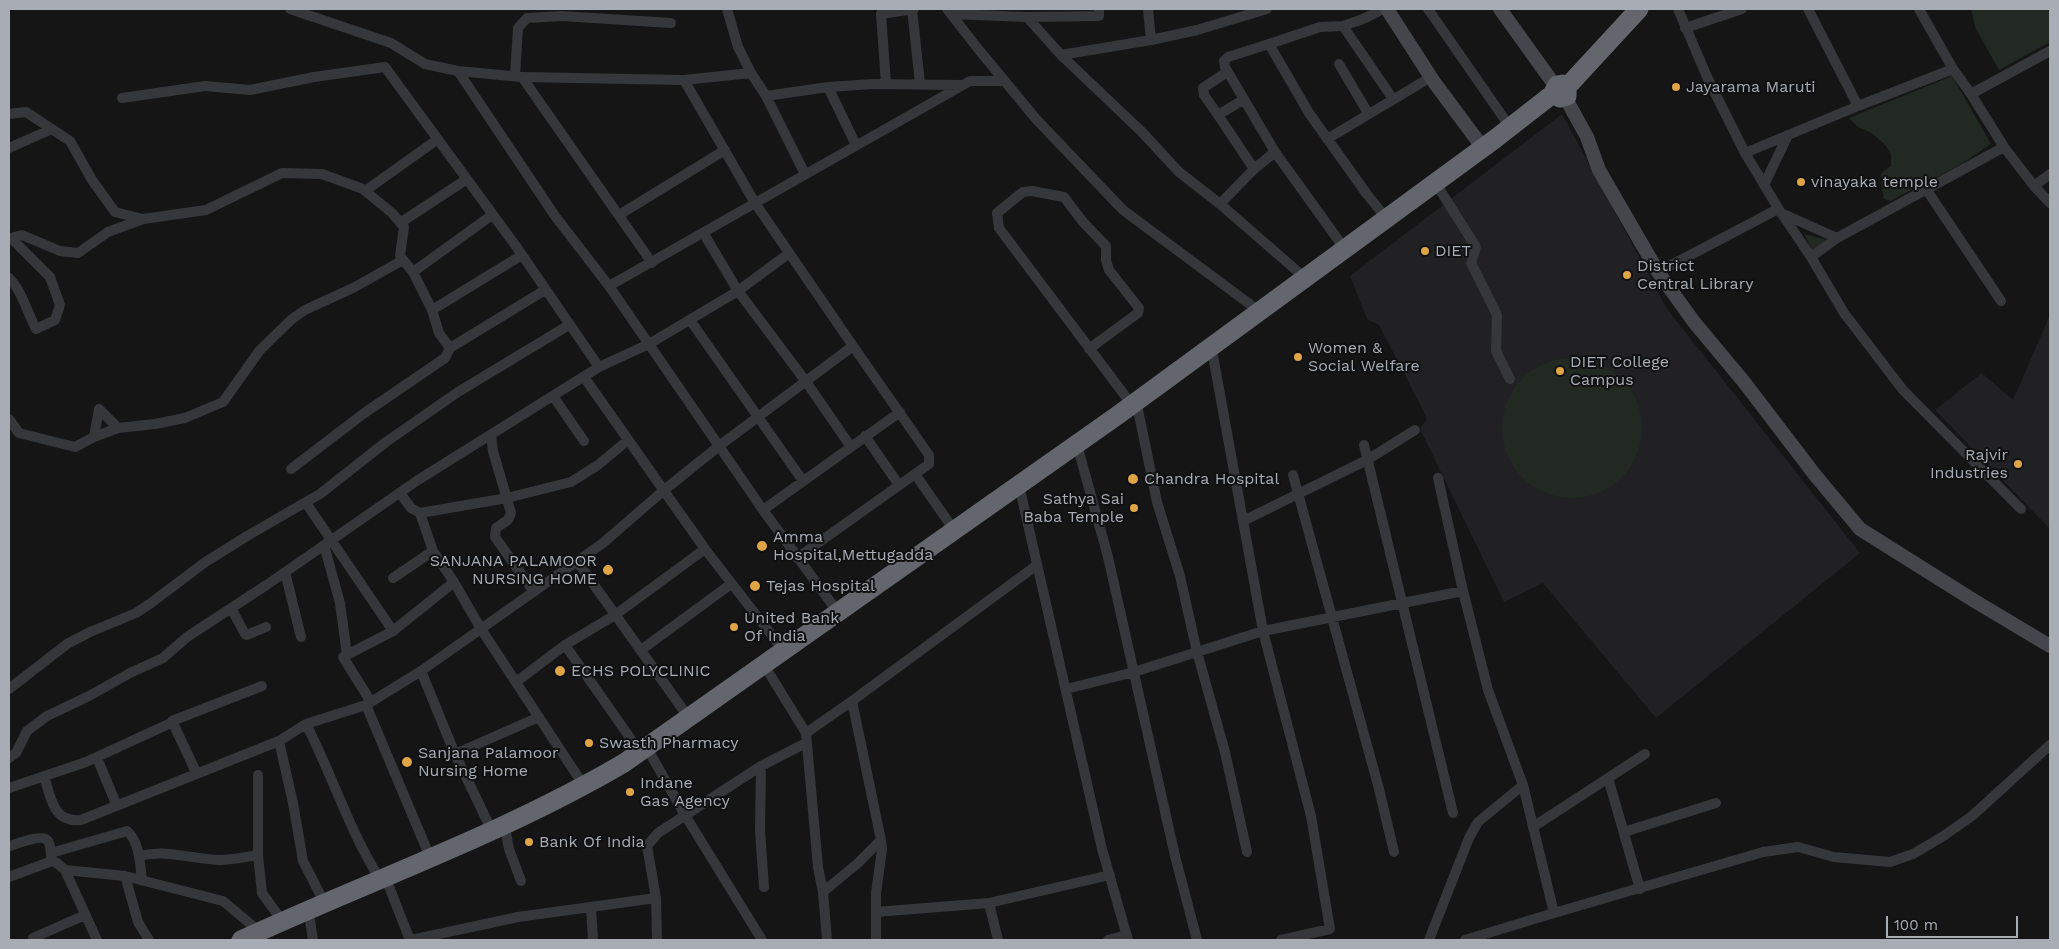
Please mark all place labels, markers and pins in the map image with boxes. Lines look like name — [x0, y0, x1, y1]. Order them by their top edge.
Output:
place label: Jayarama Maruti — [1686, 77, 1816, 97]
marker: Jayarama Maruti — [1670, 81, 1682, 93]
place label: vinayaka temple — [1811, 172, 1938, 192]
marker: vinayaka temple — [1795, 176, 1807, 188]
place label: DIET — [1435, 241, 1471, 261]
marker: DIET — [1419, 245, 1431, 257]
place label: District Central Library — [1637, 256, 1753, 294]
marker: District Central Library — [1621, 269, 1633, 281]
place label: Women & Social Welfare — [1308, 338, 1420, 376]
marker: Women & Social Welfare — [1292, 351, 1304, 363]
place label: DIET College Campus — [1570, 352, 1669, 390]
marker: DIET College Campus — [1554, 365, 1566, 377]
place label: Rajvir Industries — [1930, 445, 2008, 483]
marker: Rajvir Industries — [2012, 458, 2024, 470]
place label: Chandra Hospital — [1144, 469, 1279, 489]
marker: Chandra Hospital — [1126, 472, 1140, 486]
place label: Sathya Sai Baba Temple — [1023, 489, 1124, 527]
marker: Sathya Sai Baba Temple — [1128, 502, 1140, 514]
place label: Amma Hospital,Mettugadda — [773, 527, 933, 565]
marker: Amma Hospital,Mettugadda — [755, 539, 769, 553]
place label: SANJANA PALAMOOR NURSING HOME — [430, 551, 597, 589]
marker: SANJANA PALAMOOR NURSING HOME — [601, 563, 615, 577]
place label: Tejas Hospital — [766, 576, 875, 596]
marker: Tejas Hospital — [748, 579, 762, 593]
place label: United Bank Of India — [744, 608, 839, 646]
marker: United Bank Of India — [728, 621, 740, 633]
place label: ECHS POLYCLINIC — [571, 661, 710, 681]
marker: ECHS POLYCLINIC — [553, 664, 567, 678]
place label: Swasth Pharmacy — [599, 733, 738, 753]
marker: Swasth Pharmacy — [583, 737, 595, 749]
place label: Sanjana Palamoor Nursing Home — [418, 743, 559, 781]
marker: Sanjana Palamoor Nursing Home — [400, 755, 414, 769]
place label: Indane Gas Agency — [640, 773, 730, 811]
marker: Indane Gas Agency — [624, 786, 636, 798]
place label: Bank Of India — [539, 832, 645, 852]
marker: Bank Of India — [523, 836, 535, 848]

